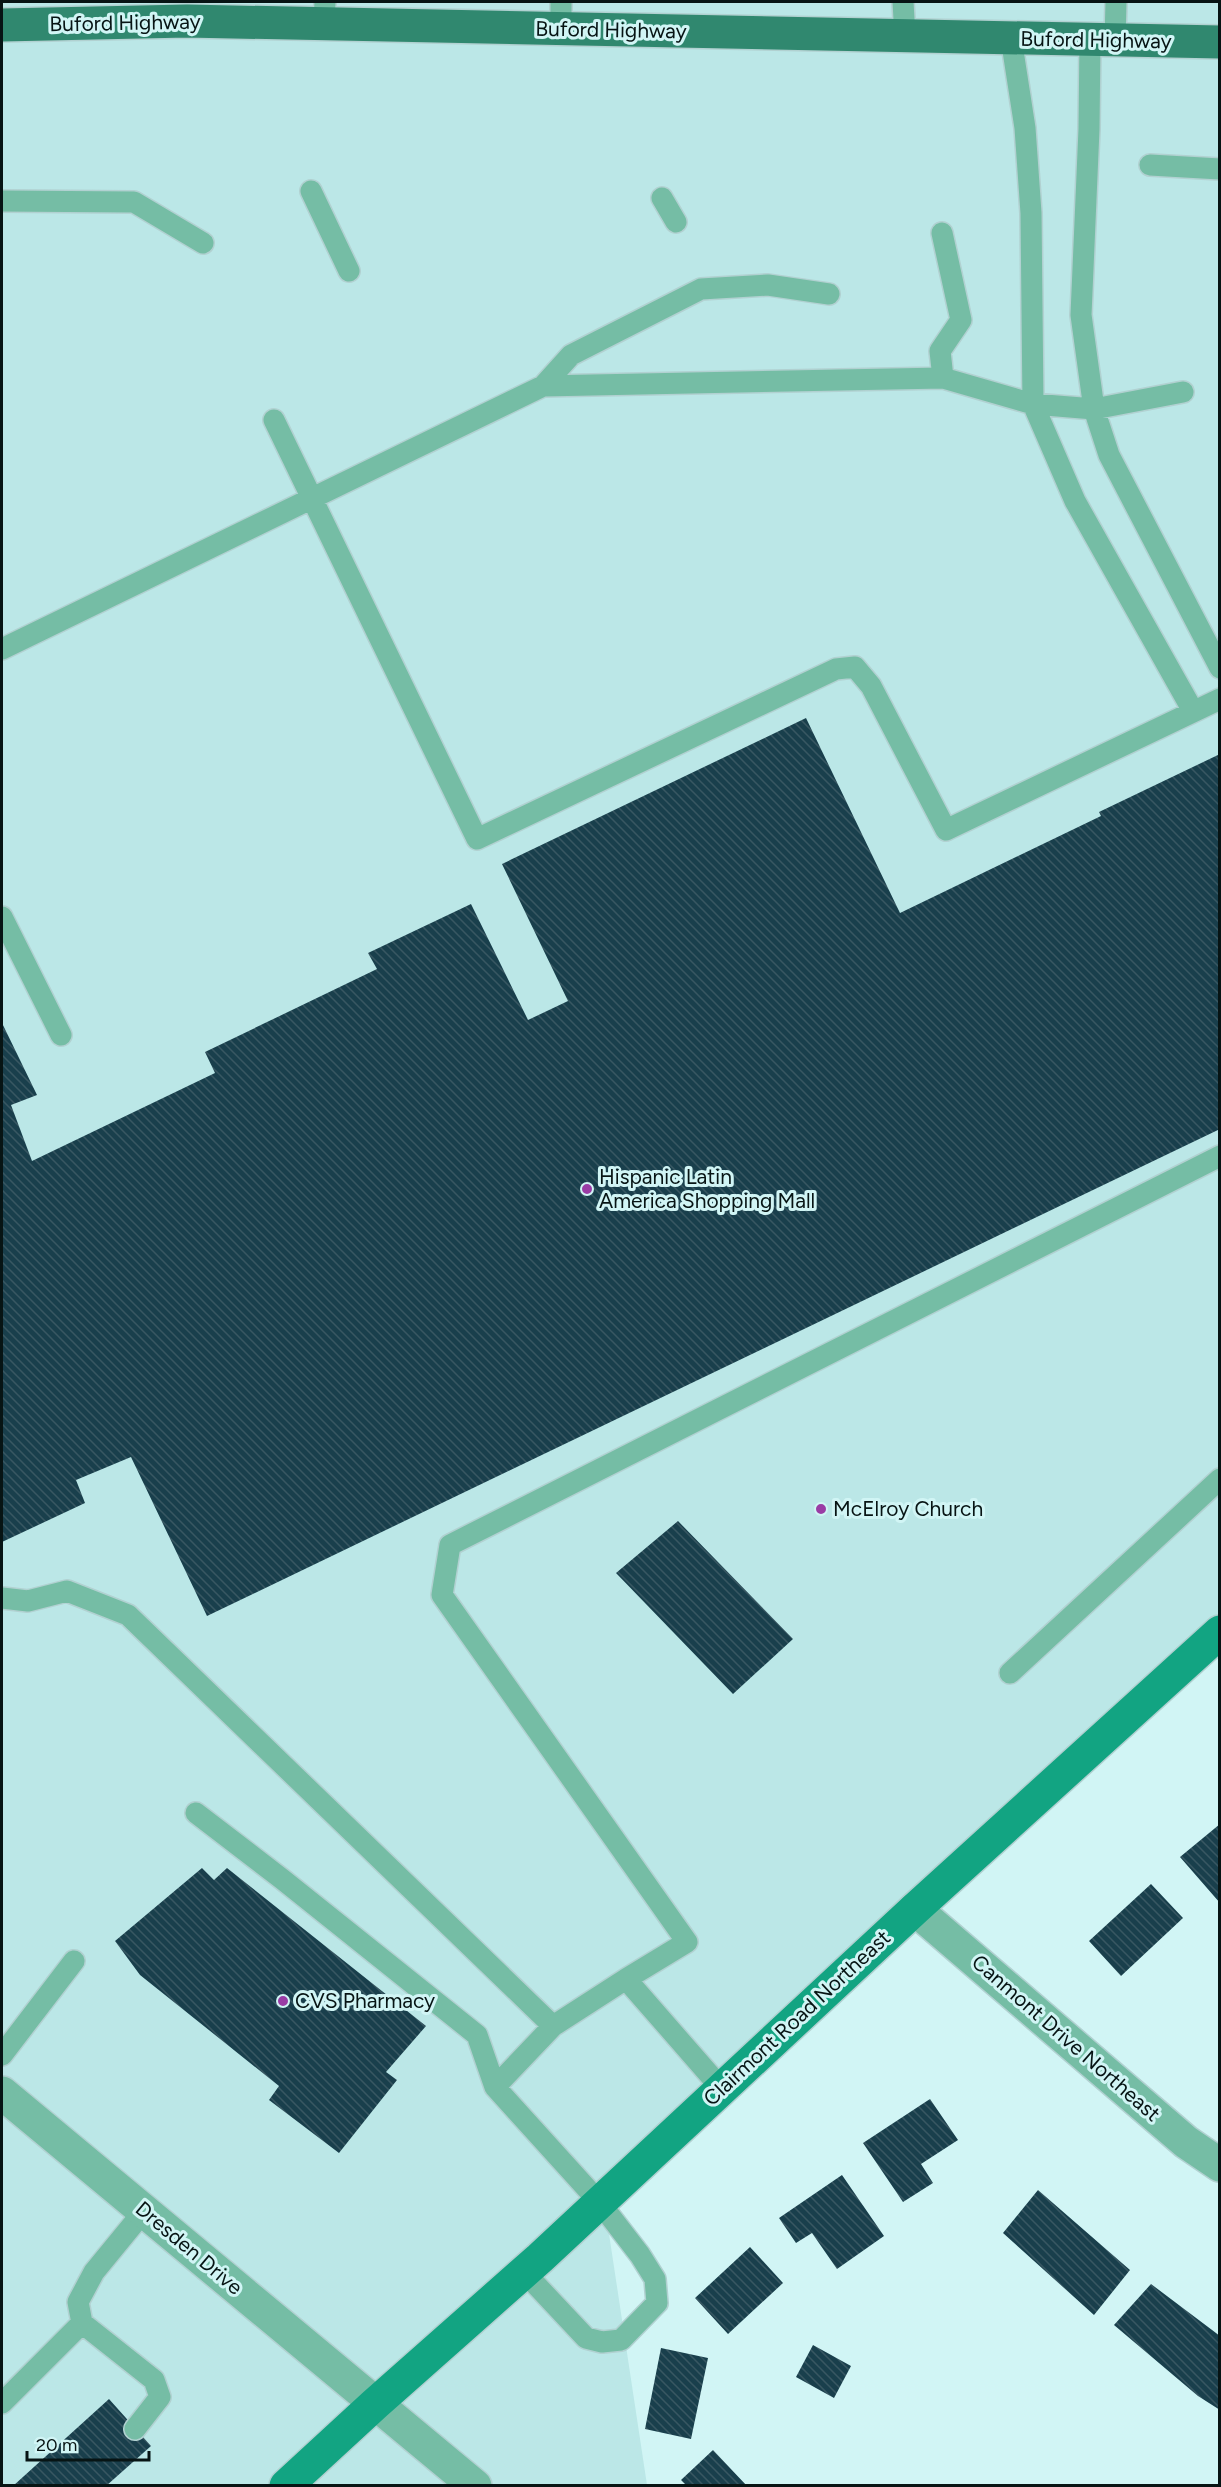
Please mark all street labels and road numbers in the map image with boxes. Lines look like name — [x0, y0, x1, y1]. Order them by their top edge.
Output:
street label: Buford Highway — [49, 9, 201, 36]
street label: Buford Highway — [535, 16, 687, 43]
street label: Buford Highway — [1020, 26, 1172, 53]
street label: Clairmont Road Northeast — [698, 1925, 895, 2111]
street label: Canmont Drive Northeast — [967, 1949, 1166, 2126]
street label: Dresden Drive — [131, 2196, 248, 2300]

